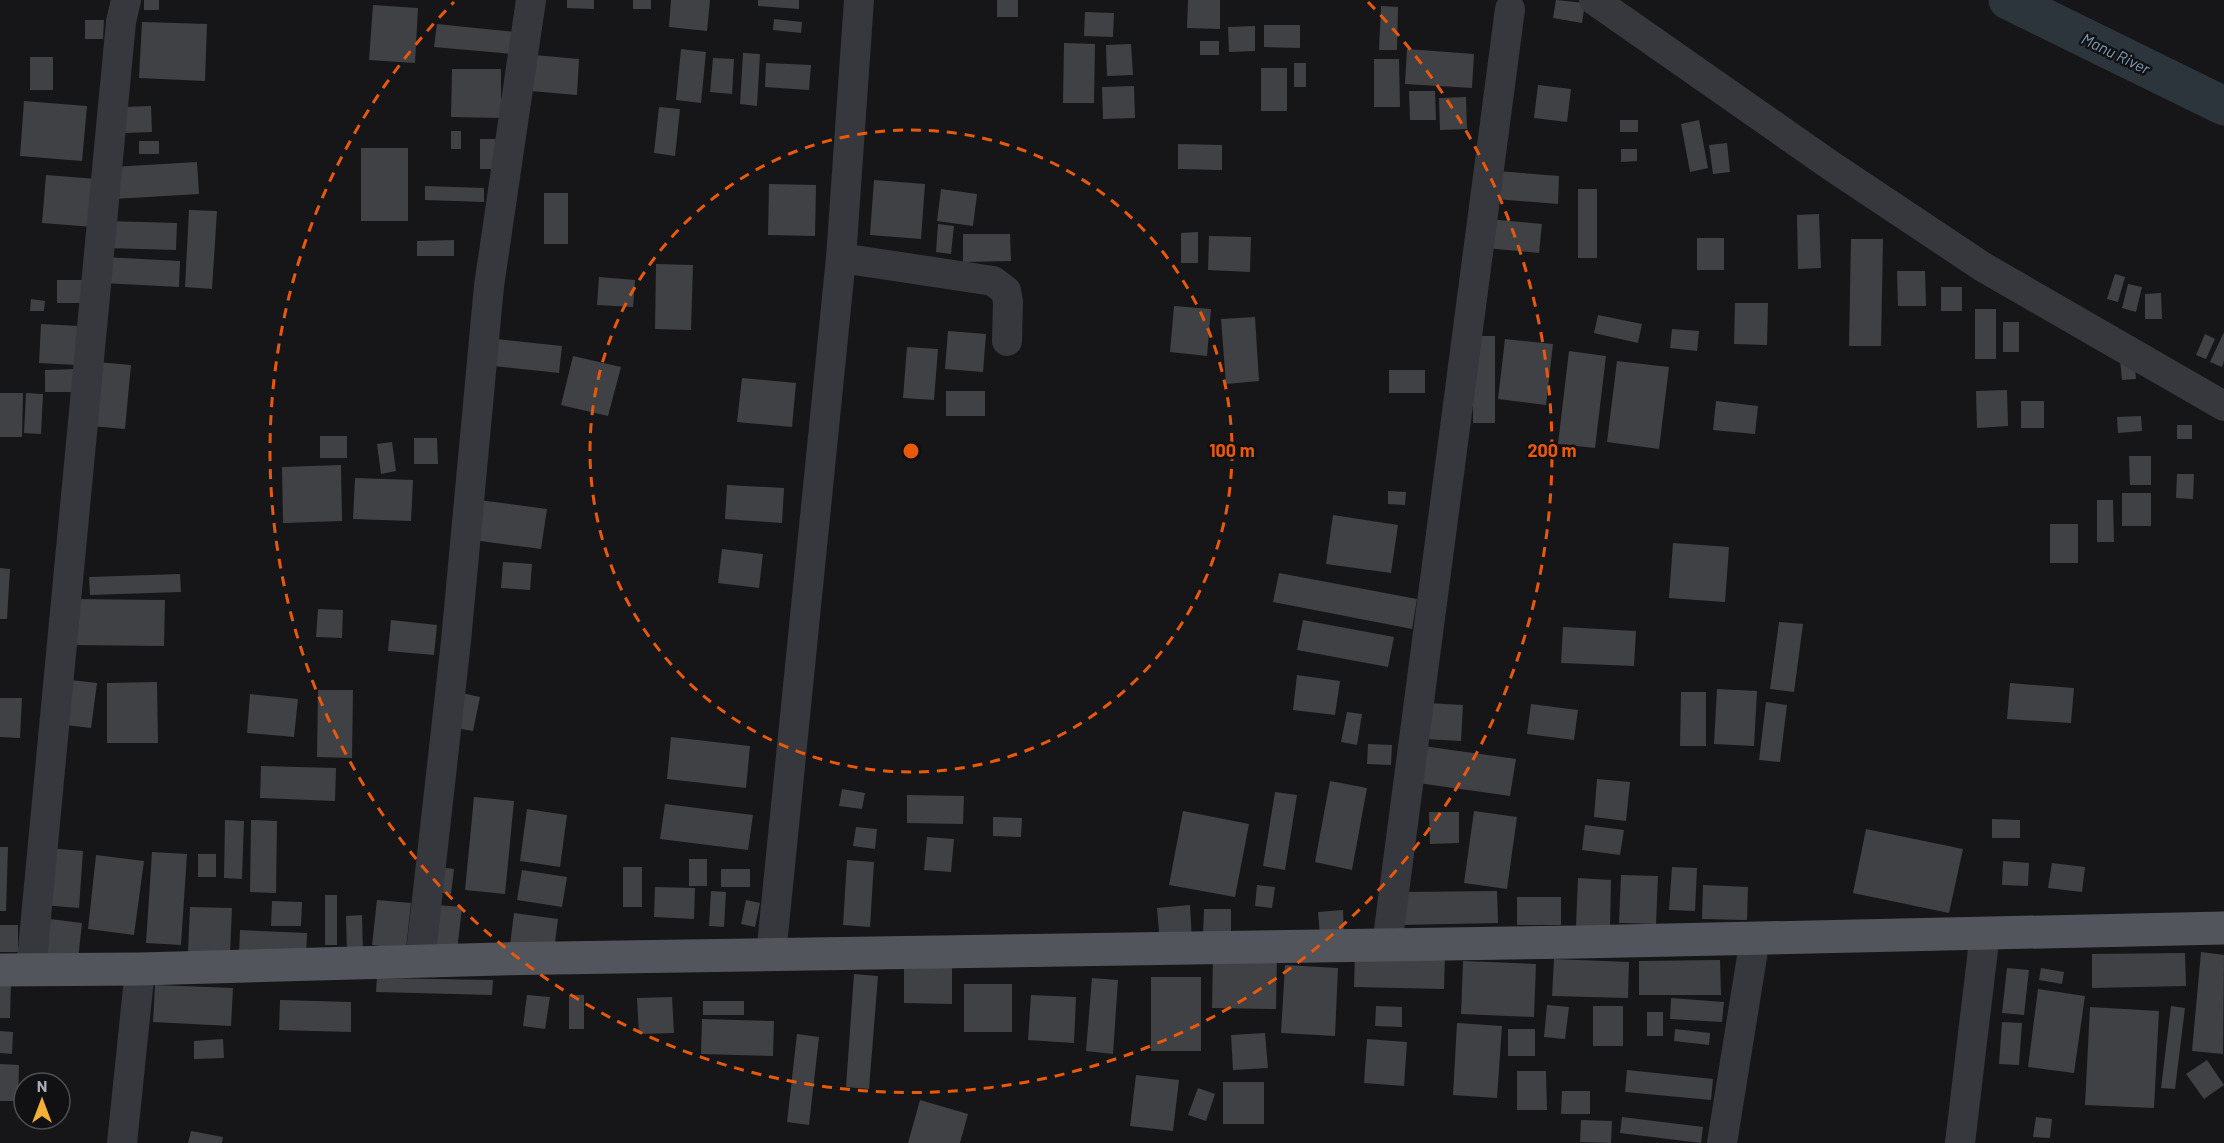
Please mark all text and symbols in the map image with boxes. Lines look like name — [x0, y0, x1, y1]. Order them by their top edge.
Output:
water label: Manu River — [2079, 28, 2155, 78]
text: 100 m — [1209, 439, 1255, 461]
text: 200 m — [1527, 439, 1577, 461]
centre of rings — [901, 441, 921, 461]
north arrow — [12, 1071, 72, 1131]
text: N — [37, 1076, 47, 1095]

